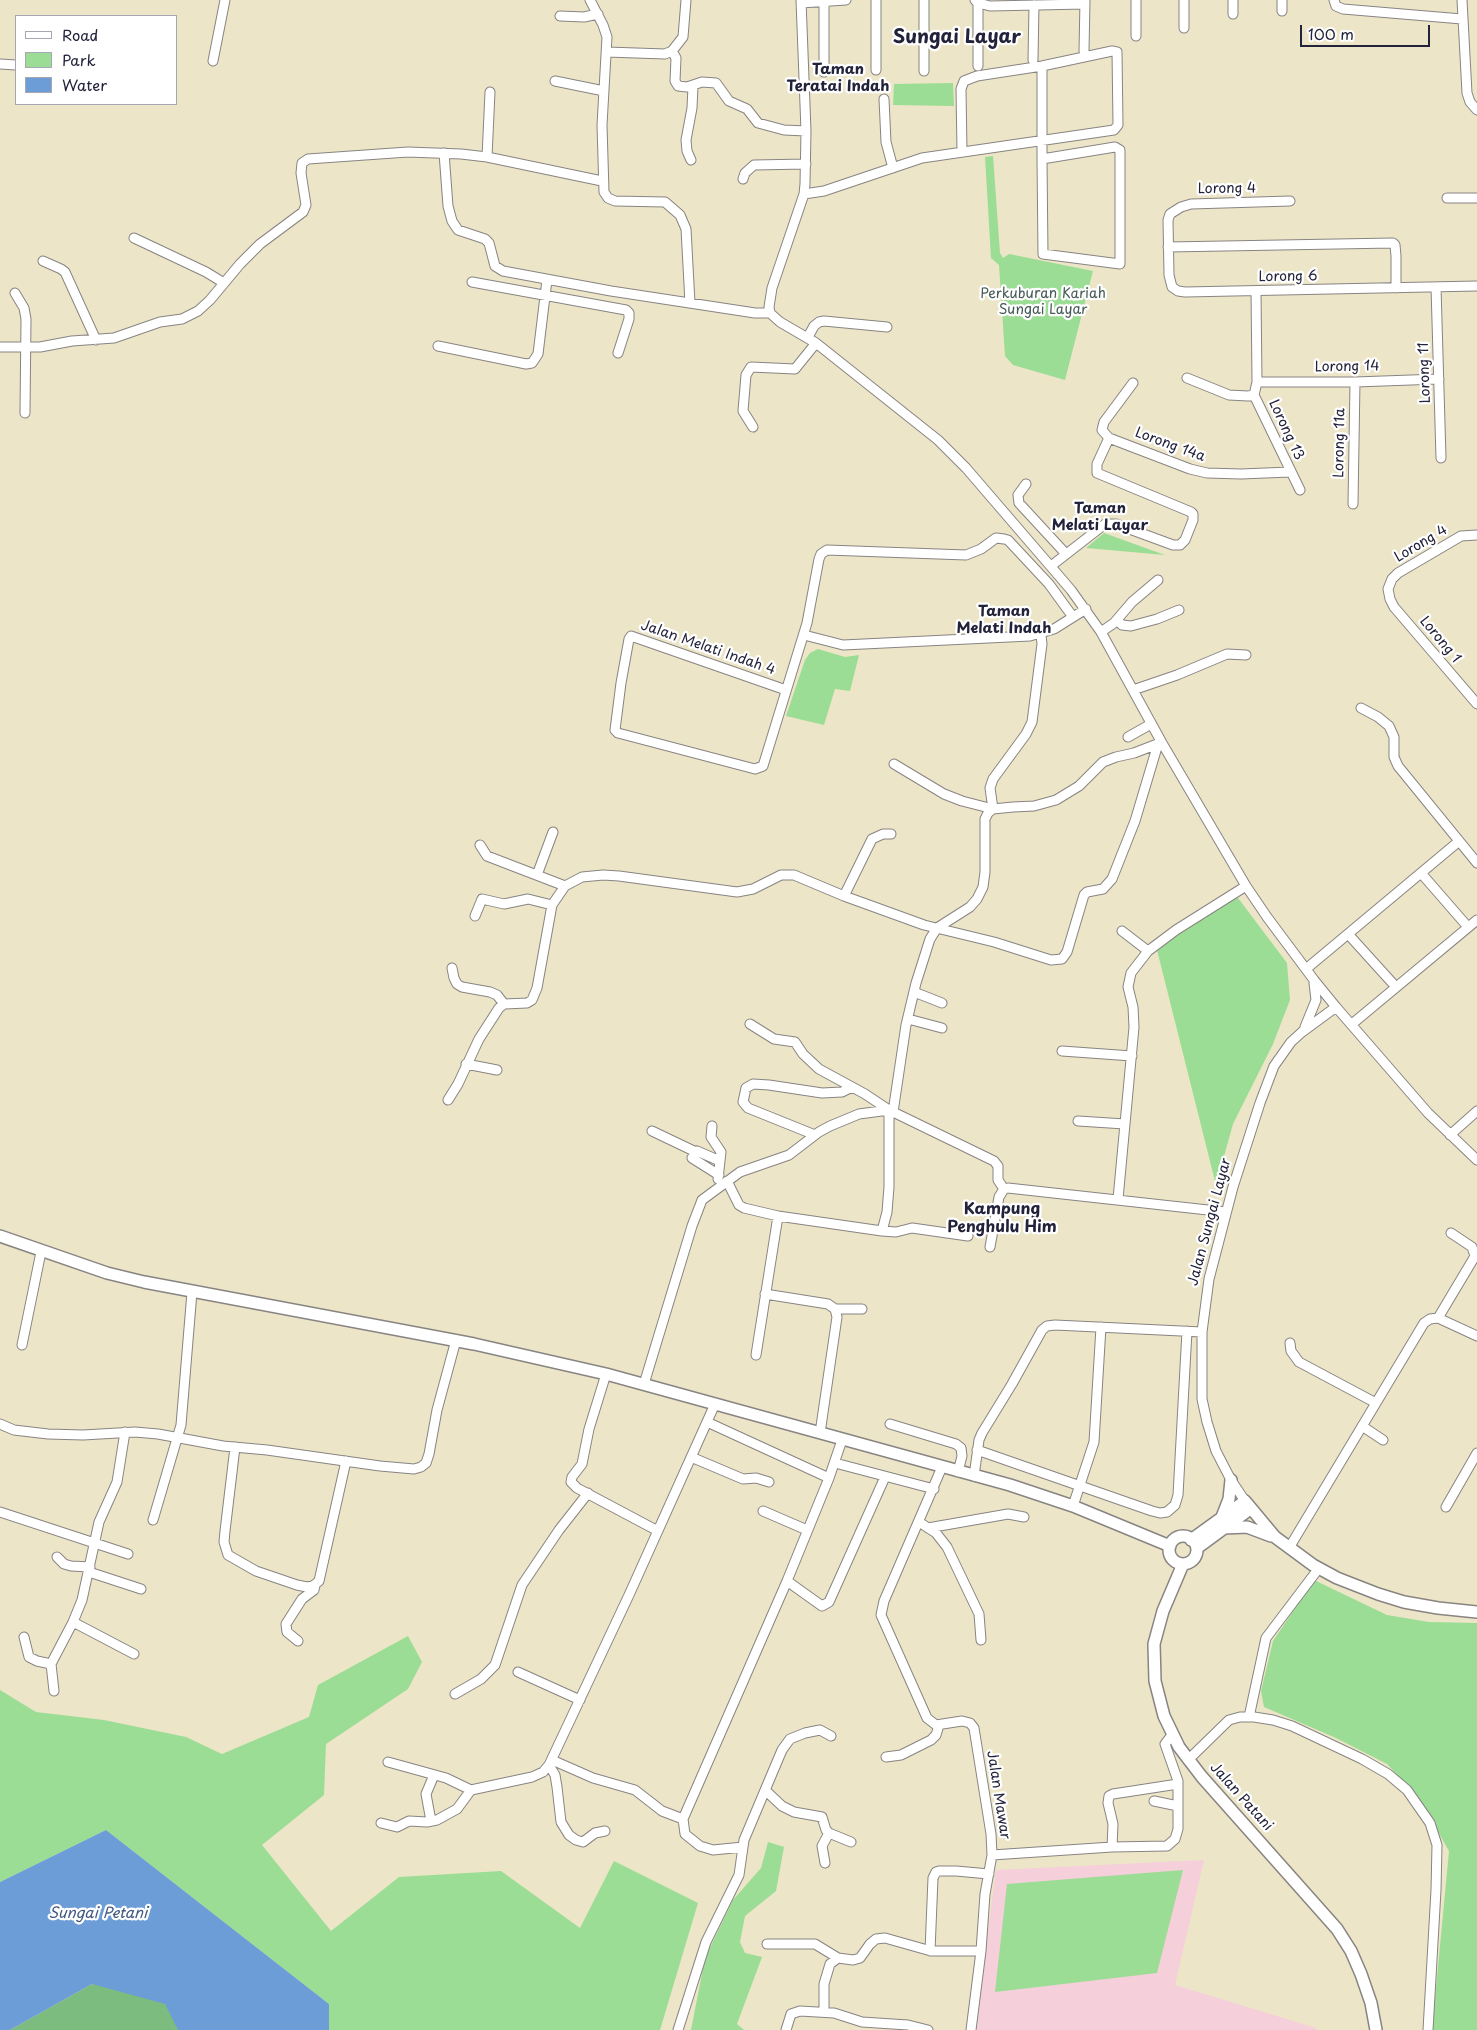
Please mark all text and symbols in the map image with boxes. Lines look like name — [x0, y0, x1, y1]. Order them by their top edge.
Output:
legend — [15, 15, 178, 105]
scale bar — [1302, 15, 1432, 47]
text: 100 m — [1308, 22, 1354, 45]
text: Road — [62, 23, 98, 46]
district label: Sungai Layar — [893, 27, 1021, 49]
text: Park — [62, 48, 96, 71]
district label: Taman Teratai Indah — [786, 61, 890, 96]
text: Water — [62, 73, 107, 96]
street label: Lorong 4 — [1198, 180, 1256, 198]
street label: Lorong 6 — [1258, 268, 1318, 286]
park label: Perkuburan Kariah Sungai Layar — [980, 286, 1106, 318]
street label: Lorong 11 — [1416, 342, 1434, 404]
street label: Lorong 14 — [1314, 358, 1380, 376]
street label: Lorong 13 — [1265, 397, 1307, 463]
street label: Lorong 11a — [1331, 408, 1349, 478]
street label: Lorong 14a — [1133, 425, 1207, 465]
district label: Taman Melati Layar — [1052, 500, 1148, 535]
street label: Lorong 4 — [1392, 522, 1450, 566]
district label: Taman Melati Indah — [957, 603, 1051, 638]
street label: Lorong 1 — [1416, 613, 1464, 667]
street label: Jalan Melati Indah 4 — [639, 617, 777, 679]
street label: Jalan Sungai Layar — [1185, 1156, 1235, 1288]
district label: Kampung Penghulu Him — [947, 1200, 1057, 1238]
street label: Jalan Mawar — [983, 1750, 1013, 1840]
street label: Jalan Patani — [1206, 1759, 1276, 1835]
water label: Sungai Petani — [49, 1905, 147, 1923]

